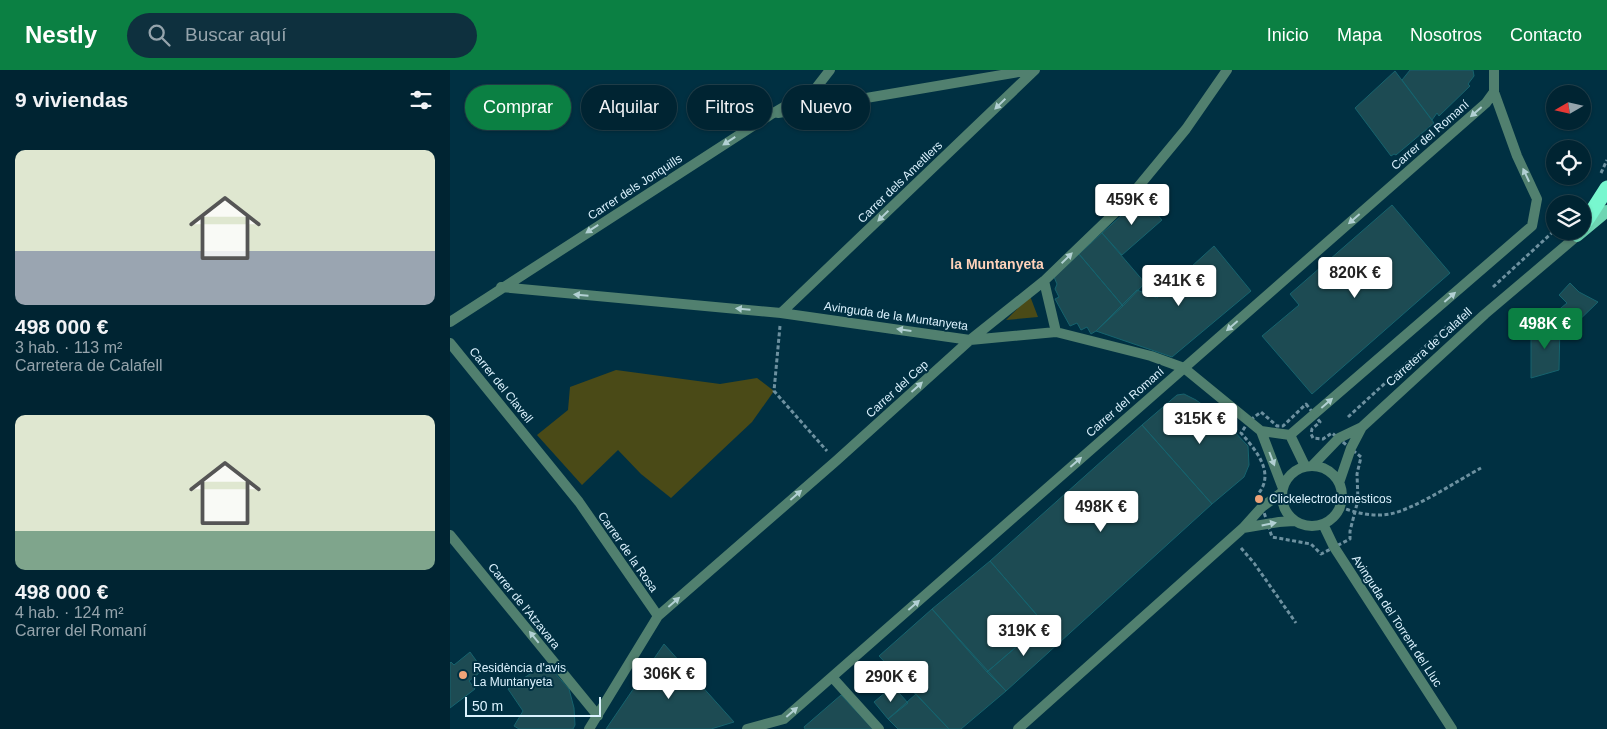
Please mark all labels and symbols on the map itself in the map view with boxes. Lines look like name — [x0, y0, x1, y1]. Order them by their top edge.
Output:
north arrow — [1546, 85, 1591, 130]
street label: Carrer del Romaní — [1388, 97, 1472, 173]
one-way arrow — [995, 98, 1007, 110]
one-way arrow — [1470, 106, 1482, 117]
one-way arrow — [722, 136, 735, 146]
street label: Carrer dels Ametllers — [855, 138, 945, 226]
street label: Carrer dels Jonquills — [585, 151, 685, 223]
one-way arrow — [1521, 168, 1529, 182]
pin: 459K € — [1091, 184, 1173, 226]
one-way arrow — [877, 210, 889, 222]
one-way arrow — [1348, 213, 1360, 225]
one-way arrow — [586, 224, 599, 234]
one-way arrow — [1061, 253, 1073, 265]
district label: la Muntanyeta — [950, 256, 1044, 272]
pin: 820K € — [1314, 256, 1396, 299]
pin: 341K € — [1138, 264, 1220, 307]
one-way arrow — [573, 290, 589, 298]
one-way arrow — [1443, 292, 1456, 303]
street label: Avinguda de la Muntanyeta — [823, 299, 969, 333]
one-way arrow — [735, 305, 751, 313]
street label: Carretera de Calafell — [1383, 305, 1475, 389]
pin: 498K € — [1504, 308, 1586, 350]
one-way arrow — [1226, 320, 1238, 332]
one-way arrow — [896, 326, 912, 334]
street label: Carrer del Clavell — [466, 345, 536, 425]
street label: Carrer del Cep — [863, 357, 931, 421]
street label: Carrer del Romaní — [1083, 364, 1167, 440]
one-way arrow — [911, 381, 923, 393]
one-way arrow — [1320, 397, 1332, 409]
pin: 315K € — [1159, 402, 1241, 445]
one-way arrow — [1268, 451, 1276, 466]
one-way arrow — [1069, 457, 1082, 468]
one-way arrow — [790, 489, 802, 501]
pin: 498K € — [1060, 490, 1142, 533]
place label: Clickelectrodomesticos — [1269, 492, 1392, 506]
marker: Clickelectrodomesticos — [1253, 493, 1265, 505]
street label: Carrer de la Rosa — [595, 509, 661, 595]
one-way arrow — [1261, 519, 1277, 527]
street label: Avinguda del Torrent del Lluc — [1349, 552, 1445, 690]
street label: Carrer de l'Atzavara — [485, 560, 563, 652]
one-way arrow — [667, 596, 680, 607]
one-way arrow — [908, 599, 921, 610]
pin: 319K € — [983, 614, 1065, 657]
one-way arrow — [528, 631, 539, 644]
pin: 306K € — [628, 658, 710, 700]
pin: 290K € — [850, 660, 932, 703]
place label: Residència d'avis La Muntanyeta — [473, 661, 566, 689]
marker: Residència d'avis La Muntanyeta — [457, 669, 469, 681]
scale bar — [465, 694, 601, 717]
one-way arrow — [786, 706, 798, 718]

